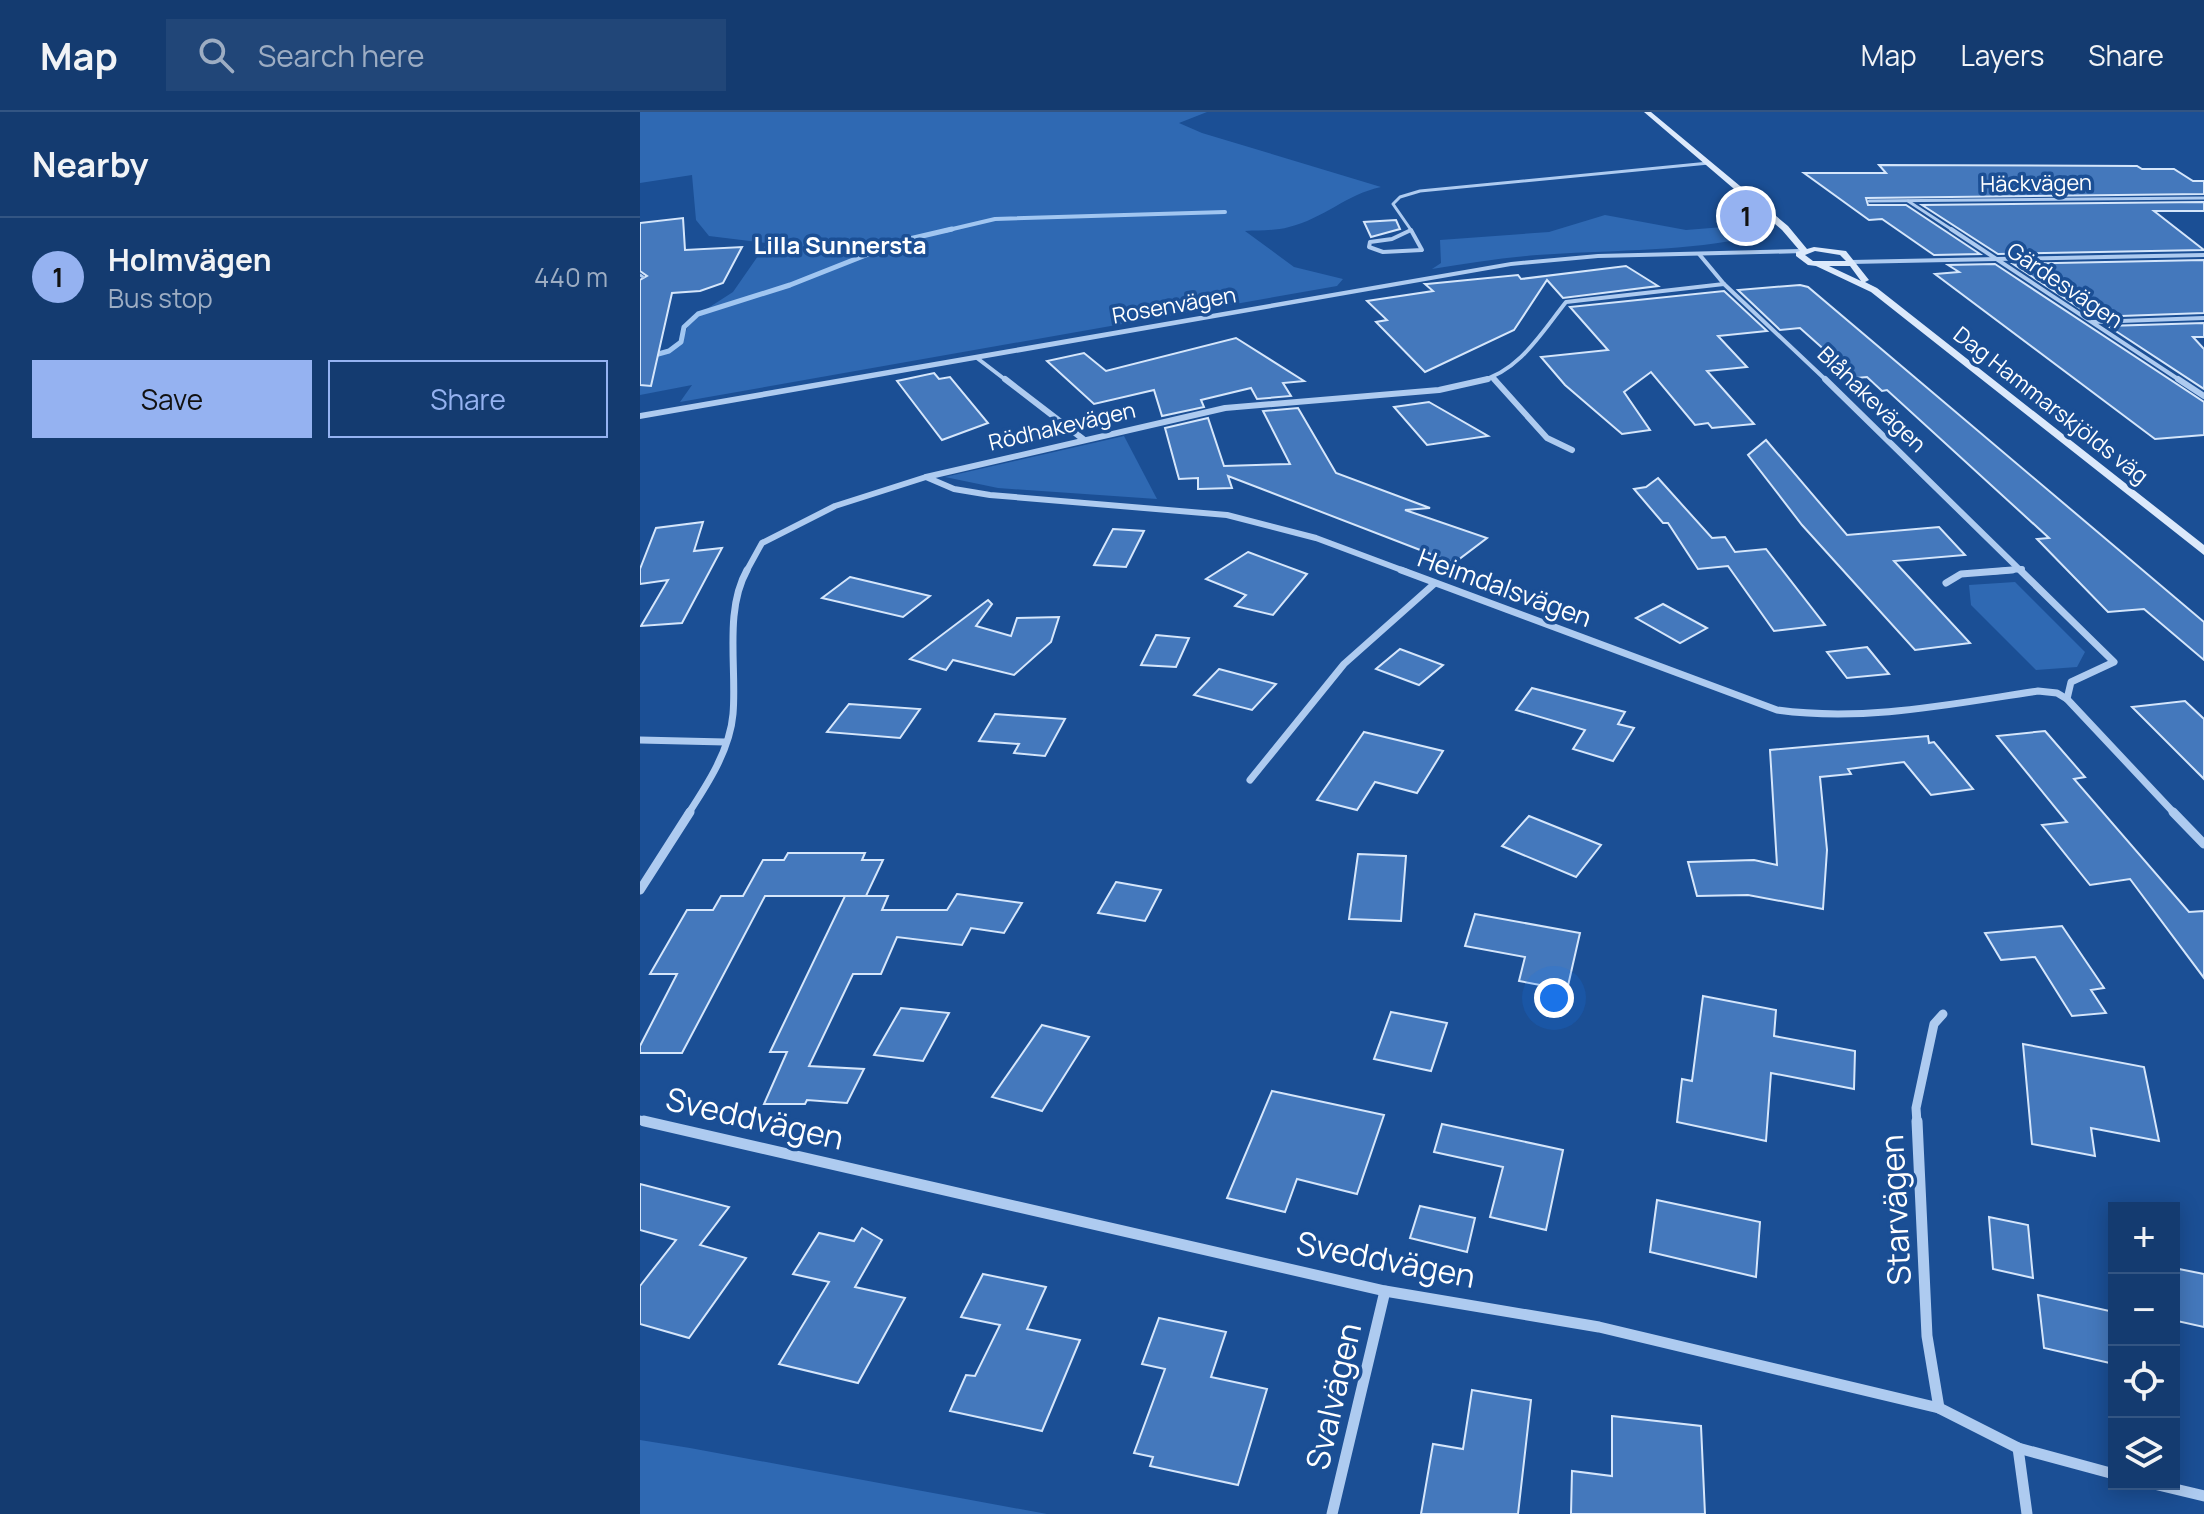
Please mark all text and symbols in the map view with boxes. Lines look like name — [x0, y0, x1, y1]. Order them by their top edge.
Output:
search box — [166, 19, 726, 91]
text: Map — [40, 29, 118, 81]
icon: search — [194, 33, 238, 77]
text: Search here — [258, 35, 425, 76]
text: Map — [1861, 36, 1917, 74]
text: Layers — [1961, 36, 2044, 74]
text: Share — [2088, 36, 2164, 74]
text: Nearby — [32, 141, 148, 187]
street label: Häckvägen — [1980, 167, 2092, 199]
pin: 1 — [1720, 186, 1772, 246]
district label: Lilla Sunnersta — [754, 228, 927, 261]
street label: Gärdesvägen — [2001, 235, 2129, 335]
text: Holmvägen — [108, 239, 271, 280]
text: 1 — [52, 259, 64, 295]
text: 440 m — [534, 259, 608, 295]
street label: Rosenvägen — [1110, 279, 1238, 331]
text: Bus stop — [108, 280, 213, 316]
street label: Dag Hammarskjölds väg — [1947, 319, 2155, 491]
street label: Blåhakevägen — [1811, 339, 1933, 459]
button: Save — [32, 360, 312, 438]
button: Share — [328, 360, 608, 438]
street label: Rödhakevägen — [986, 395, 1138, 457]
street label: Heimdalsvägen — [1413, 539, 1597, 635]
your location — [1534, 978, 1574, 1018]
street label: Sveddvägen — [662, 1076, 848, 1160]
street label: Starvägen — [1869, 1133, 1921, 1287]
map controls — [2108, 1202, 2180, 1490]
button: + — [2108, 1202, 2180, 1274]
street label: Sveddvägen — [1293, 1220, 1479, 1298]
button: − — [2108, 1274, 2180, 1346]
street label: Svalvägen — [1295, 1318, 1371, 1474]
button: locate — [2108, 1346, 2180, 1418]
button: layers — [2108, 1418, 2180, 1490]

